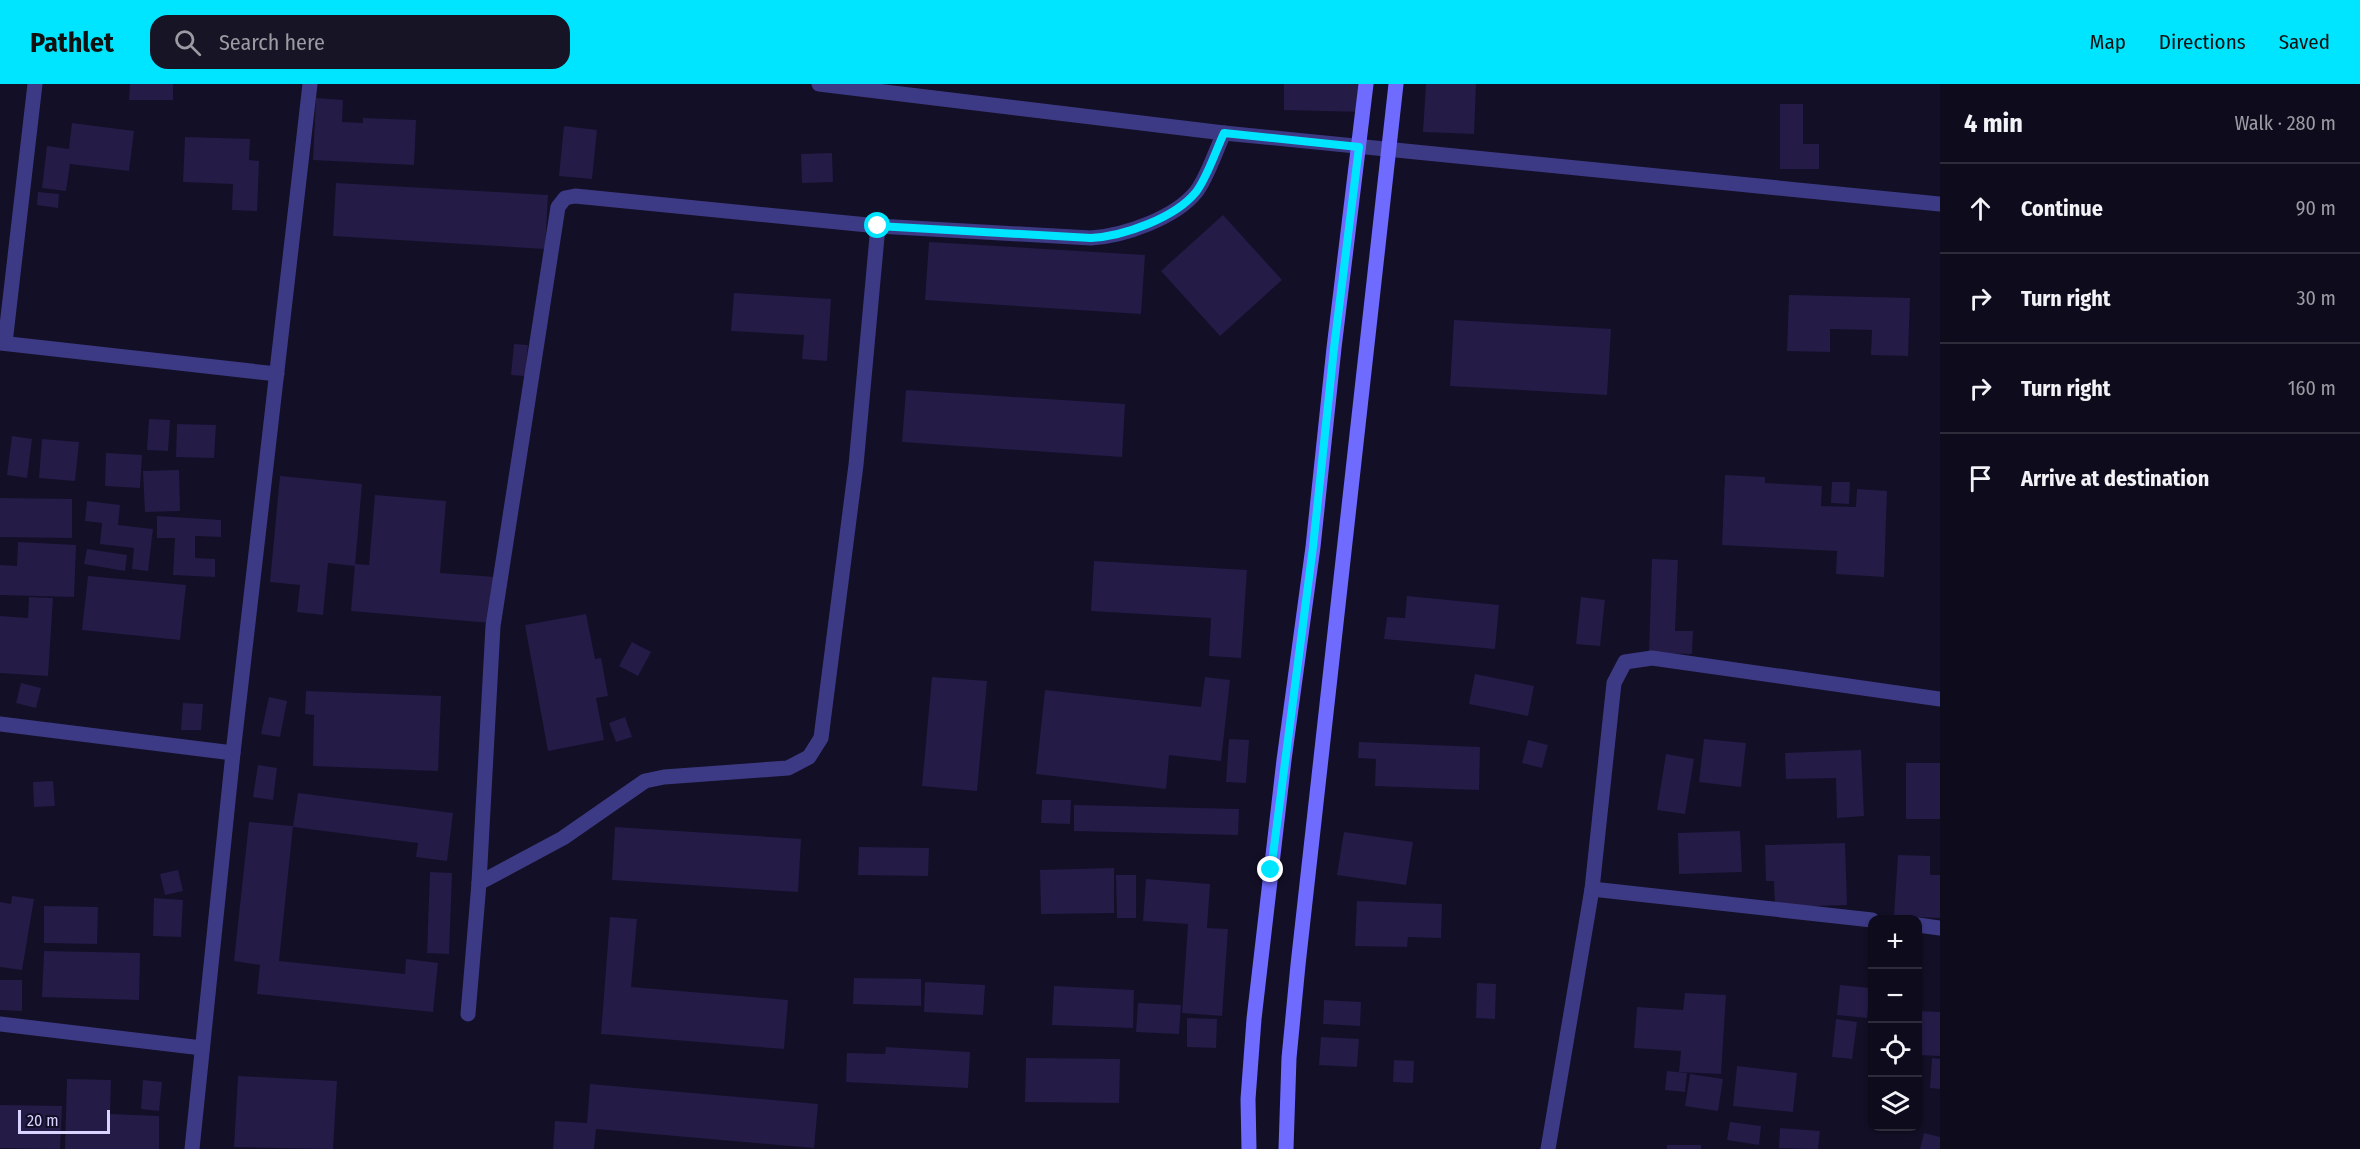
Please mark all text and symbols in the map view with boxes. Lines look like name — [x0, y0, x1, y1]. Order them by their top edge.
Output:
search box — [150, 15, 570, 69]
text: Pathlet — [30, 26, 114, 59]
icon: search — [171, 26, 204, 59]
text: Search here — [219, 29, 325, 56]
text: Map — [2089, 29, 2126, 55]
text: Directions — [2159, 29, 2246, 55]
text: Saved — [2279, 29, 2330, 55]
text: 4 min — [1964, 108, 2023, 139]
text: Walk · 280 m — [2234, 111, 2336, 135]
icon: ahead — [1964, 192, 1997, 225]
text: Continue — [2021, 195, 2103, 222]
text: 90 m — [2296, 196, 2336, 220]
route start — [864, 212, 890, 238]
icon: right — [1964, 282, 1997, 315]
text: Turn right — [2021, 285, 2110, 312]
text: 30 m — [2296, 286, 2336, 310]
icon: right — [1964, 372, 1997, 405]
text: Turn right — [2021, 375, 2110, 402]
text: 160 m — [2288, 376, 2336, 400]
icon: arrive — [1964, 462, 1997, 495]
text: Arrive at destination — [2021, 465, 2209, 492]
route end — [1257, 856, 1283, 882]
map controls — [1868, 915, 1922, 1131]
button: + — [1868, 915, 1922, 969]
button: − — [1868, 969, 1922, 1023]
button: locate — [1868, 1023, 1922, 1077]
button: layers — [1868, 1077, 1922, 1131]
scale bar — [18, 1107, 110, 1134]
text: 20 m — [27, 1111, 58, 1130]

